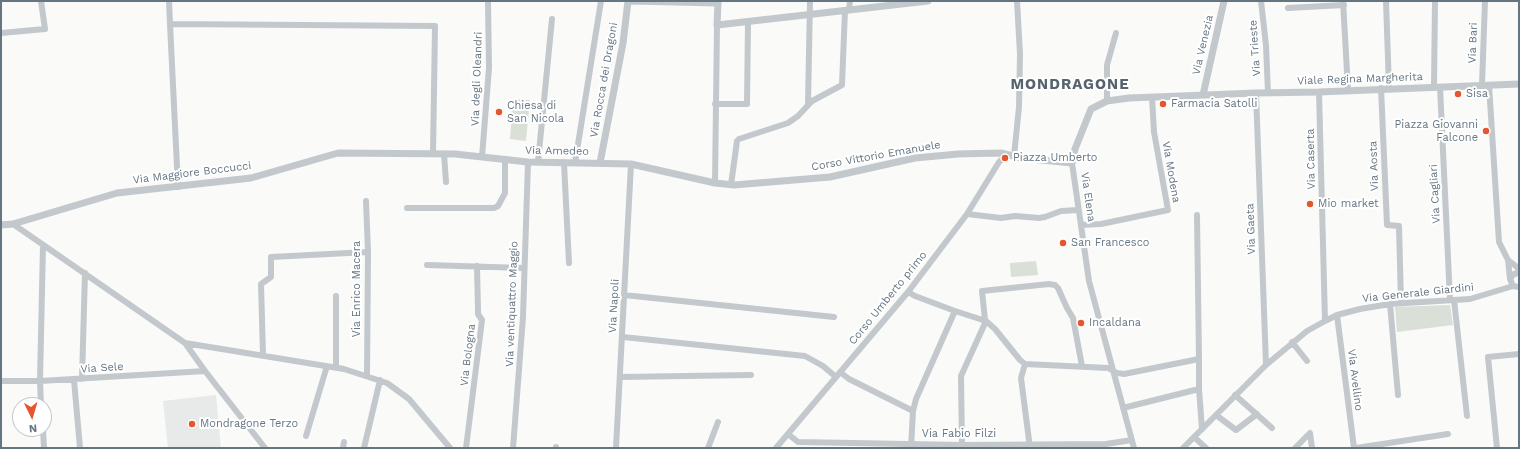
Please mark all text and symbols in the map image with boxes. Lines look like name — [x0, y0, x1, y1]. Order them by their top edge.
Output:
street label: Via Venezia — [1190, 14, 1216, 76]
street label: Via Trieste — [1246, 19, 1264, 77]
street label: Via Rocca dei Dragoni — [587, 21, 621, 139]
street label: Via Bari — [1466, 22, 1480, 64]
street label: Via degli Oleandri — [469, 32, 485, 126]
street label: Viale Regina Margherita — [1297, 70, 1423, 88]
district label: MONDRAGONE — [1010, 76, 1130, 94]
place label: Sisa — [1466, 87, 1488, 101]
marker: Sisa — [1453, 89, 1463, 99]
place label: Farmacia Satolli — [1171, 97, 1257, 111]
place label: Chiesa di San Nicola — [507, 99, 564, 125]
marker: Farmacia Satolli — [1158, 99, 1168, 109]
marker: Chiesa di San Nicola — [494, 107, 504, 117]
place label: Piazza Giovanni Falcone — [1395, 118, 1478, 144]
marker: Piazza Giovanni Falcone — [1481, 126, 1491, 136]
street label: Via Caserta — [1304, 128, 1318, 190]
street label: Corso Vittorio Emanuele — [810, 138, 942, 174]
street label: Via Modena — [1159, 140, 1183, 204]
street label: Via Aosta — [1367, 141, 1381, 191]
street label: Via Amedeo — [525, 144, 589, 158]
place label: Piazza Umberto — [1013, 151, 1097, 165]
marker: Piazza Umberto — [1000, 153, 1010, 163]
street label: Via Maggiore Boccucci — [132, 159, 252, 187]
street label: Via Cagliari — [1427, 164, 1443, 224]
street label: Via Elena — [1078, 171, 1098, 223]
place label: Mio market — [1318, 197, 1379, 211]
marker: Mio market — [1305, 199, 1315, 209]
street label: Via Gaeta — [1244, 203, 1258, 255]
place label: San Francesco — [1071, 236, 1149, 250]
marker: San Francesco — [1058, 238, 1068, 248]
street label: Via Enrico Macera — [350, 241, 364, 337]
street label: Via ventiquattro Maggio — [503, 241, 521, 367]
street label: Corso Umberto primo — [846, 249, 930, 347]
street label: Via Napoli — [606, 279, 622, 333]
street label: Via Generale Giardini — [1361, 281, 1475, 305]
place label: Incaldana — [1089, 316, 1141, 330]
marker: Incaldana — [1076, 318, 1086, 328]
street label: Via Bologna — [458, 323, 478, 387]
street label: Via Avellino — [1345, 348, 1365, 412]
street label: Via Sele — [80, 360, 124, 376]
north arrow — [12, 397, 52, 437]
place label: Mondragone Terzo — [200, 417, 298, 431]
marker: Mondragone Terzo — [187, 419, 197, 429]
text: N — [28, 422, 38, 435]
street label: Via Fabio Filzi — [922, 427, 996, 441]

